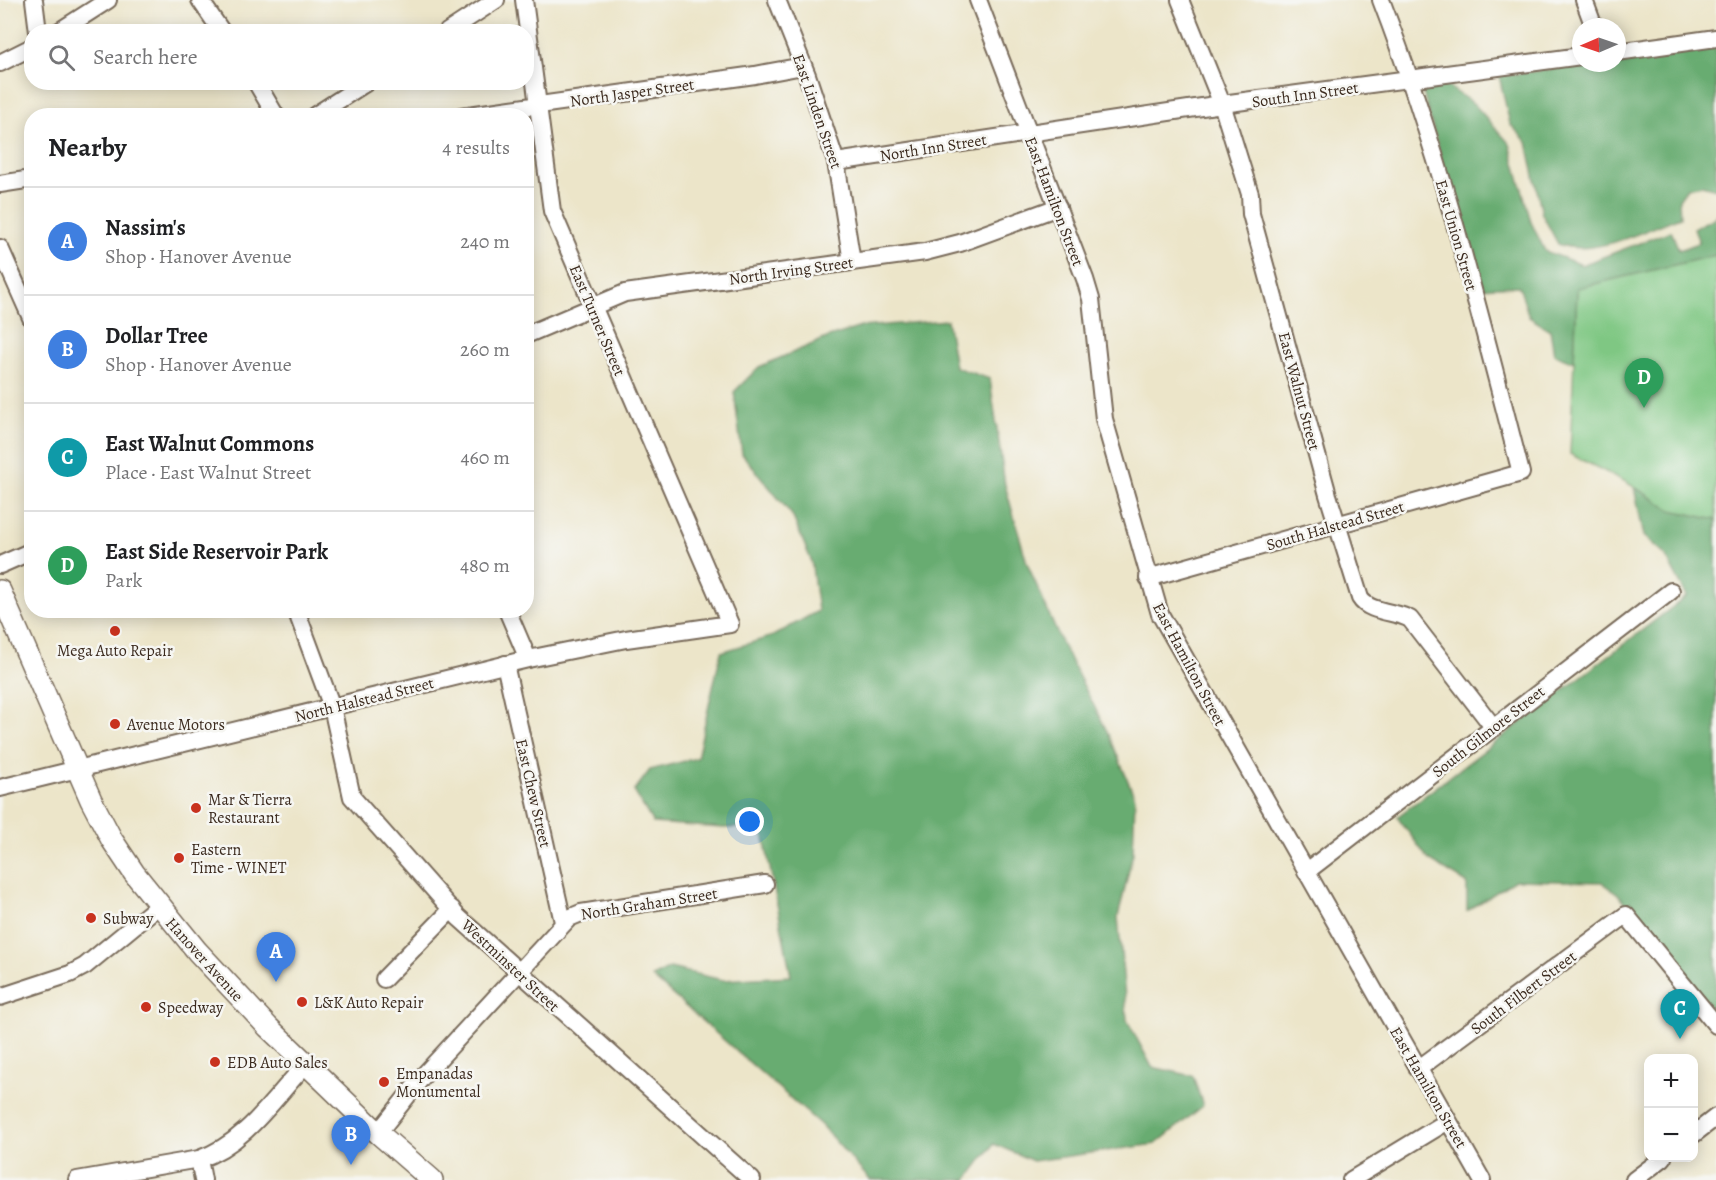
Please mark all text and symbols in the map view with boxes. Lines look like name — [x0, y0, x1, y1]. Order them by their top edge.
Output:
north arrow — [1572, 18, 1626, 72]
search box — [24, 24, 534, 90]
icon: search — [45, 41, 78, 74]
text: Search here — [93, 42, 198, 72]
street label: East Linden Street — [787, 51, 847, 172]
street label: North Jasper Street — [569, 73, 696, 113]
street label: South Inn Street — [1250, 77, 1360, 113]
street label: North Inn Street — [878, 129, 988, 167]
text: Nearby — [48, 130, 127, 165]
street label: East Hamilton Street — [1019, 133, 1089, 269]
text: 4 results — [442, 134, 510, 161]
street label: East Union Street — [1430, 177, 1482, 293]
text: Nassim's — [105, 213, 186, 243]
text: A — [61, 228, 74, 255]
text: 240 m — [460, 228, 510, 255]
text: Shop · Hanover Avenue — [105, 243, 292, 270]
street label: North Irving Street — [728, 251, 855, 291]
street label: East Turner Street — [564, 261, 630, 380]
text: Dollar Tree — [105, 321, 208, 351]
street label: East Walnut Street — [1273, 330, 1325, 453]
text: B — [61, 336, 74, 363]
text: 260 m — [460, 336, 510, 363]
text: Shop · Hanover Avenue — [105, 351, 292, 378]
pin: D — [1624, 358, 1664, 408]
text: East Walnut Commons — [105, 429, 314, 459]
text: C — [61, 444, 74, 471]
text: 460 m — [460, 444, 510, 471]
text: Place · East Walnut Street — [105, 459, 311, 486]
street label: South Halstead Street — [1264, 496, 1407, 556]
text: East Side Reservoir Park — [105, 537, 328, 567]
text: D — [61, 552, 74, 579]
text: 480 m — [460, 552, 510, 579]
text: Park — [105, 567, 143, 594]
street label: East Hamilton Street — [1147, 599, 1231, 730]
marker: Mega Auto Repair — [108, 624, 122, 638]
place label: Mega Auto Repair — [57, 640, 173, 662]
street label: North Halstead Street — [292, 672, 436, 728]
street label: South Gilmore Street — [1428, 681, 1550, 783]
place label: Avenue Motors — [126, 714, 225, 736]
marker: Avenue Motors — [108, 717, 122, 731]
street label: East Chew Street — [510, 737, 556, 850]
place label: Mar & Tierra Restaurant — [208, 789, 293, 829]
marker: Mar & Tierra Restaurant — [189, 801, 203, 815]
your location — [735, 807, 764, 836]
place label: Eastern Time - WINET — [191, 839, 287, 879]
marker: Eastern Time - WINET — [172, 851, 186, 865]
street label: North Graham Street — [579, 882, 719, 926]
place label: Subway — [103, 908, 154, 930]
marker: Subway — [84, 911, 98, 925]
street label: Hanover Avenue — [160, 913, 248, 1007]
street label: Westminster Street — [456, 914, 564, 1017]
pin: A — [256, 932, 296, 982]
street label: South Filbert Street — [1466, 946, 1581, 1040]
pin: C — [1660, 990, 1700, 1039]
place label: L&K Auto Repair — [314, 992, 424, 1014]
marker: L&K Auto Repair — [295, 995, 309, 1009]
place label: Speedway — [158, 997, 224, 1019]
marker: Speedway — [139, 1000, 153, 1014]
street label: East Hamilton Street — [1384, 1023, 1472, 1152]
place label: EDB Auto Sales — [227, 1052, 328, 1074]
map controls — [1644, 1054, 1698, 1162]
button: + — [1644, 1054, 1698, 1108]
marker: EDB Auto Sales — [208, 1055, 222, 1069]
place label: Empanadas Monumental — [396, 1063, 481, 1103]
marker: Empanadas Monumental — [377, 1075, 391, 1089]
button: − — [1644, 1108, 1698, 1162]
pin: B — [332, 1116, 370, 1165]

